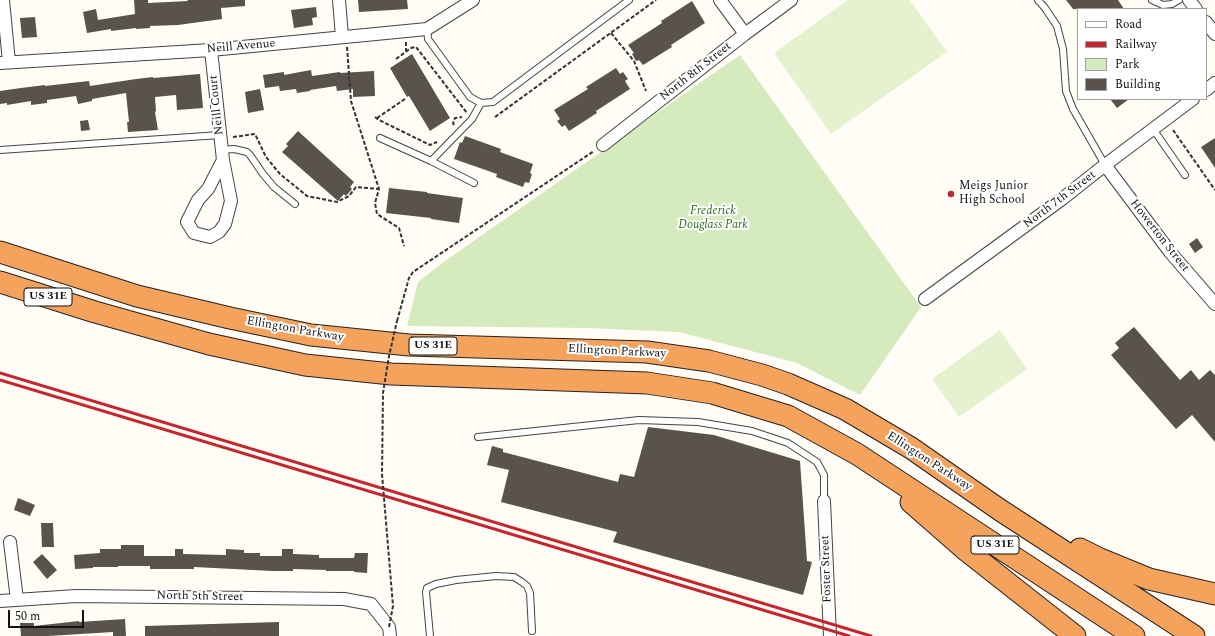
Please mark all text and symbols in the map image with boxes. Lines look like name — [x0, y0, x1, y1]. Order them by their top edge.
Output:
legend — [1077, 8, 1207, 100]
text: Road — [1115, 15, 1142, 34]
text: Railway — [1115, 35, 1157, 54]
street label: Neill Avenue — [206, 37, 276, 57]
street label: North 8th Street — [657, 40, 735, 104]
text: Park — [1115, 55, 1140, 74]
street label: Neill Court — [207, 74, 227, 136]
text: Building — [1115, 75, 1161, 94]
street label: North 7th Street — [1021, 168, 1099, 232]
place label: Meigs Junior High School — [959, 180, 1028, 208]
marker: Meigs Junior High School — [946, 189, 956, 199]
street label: Howerton Street — [1126, 197, 1192, 275]
park label: Frederick Douglass Park — [678, 205, 748, 233]
road number: US 31E — [24, 288, 72, 306]
street label: Ellington Parkway — [245, 314, 345, 346]
road number: US 31E — [409, 337, 457, 355]
street label: Ellington Parkway — [568, 342, 666, 362]
street label: Ellington Parkway — [884, 429, 974, 495]
street label: Foster Street — [819, 535, 835, 603]
road number: US 31E — [971, 536, 1019, 554]
street label: North 5th Street — [156, 589, 244, 605]
scale bar — [10, 602, 86, 628]
text: 50 m — [15, 607, 40, 626]

